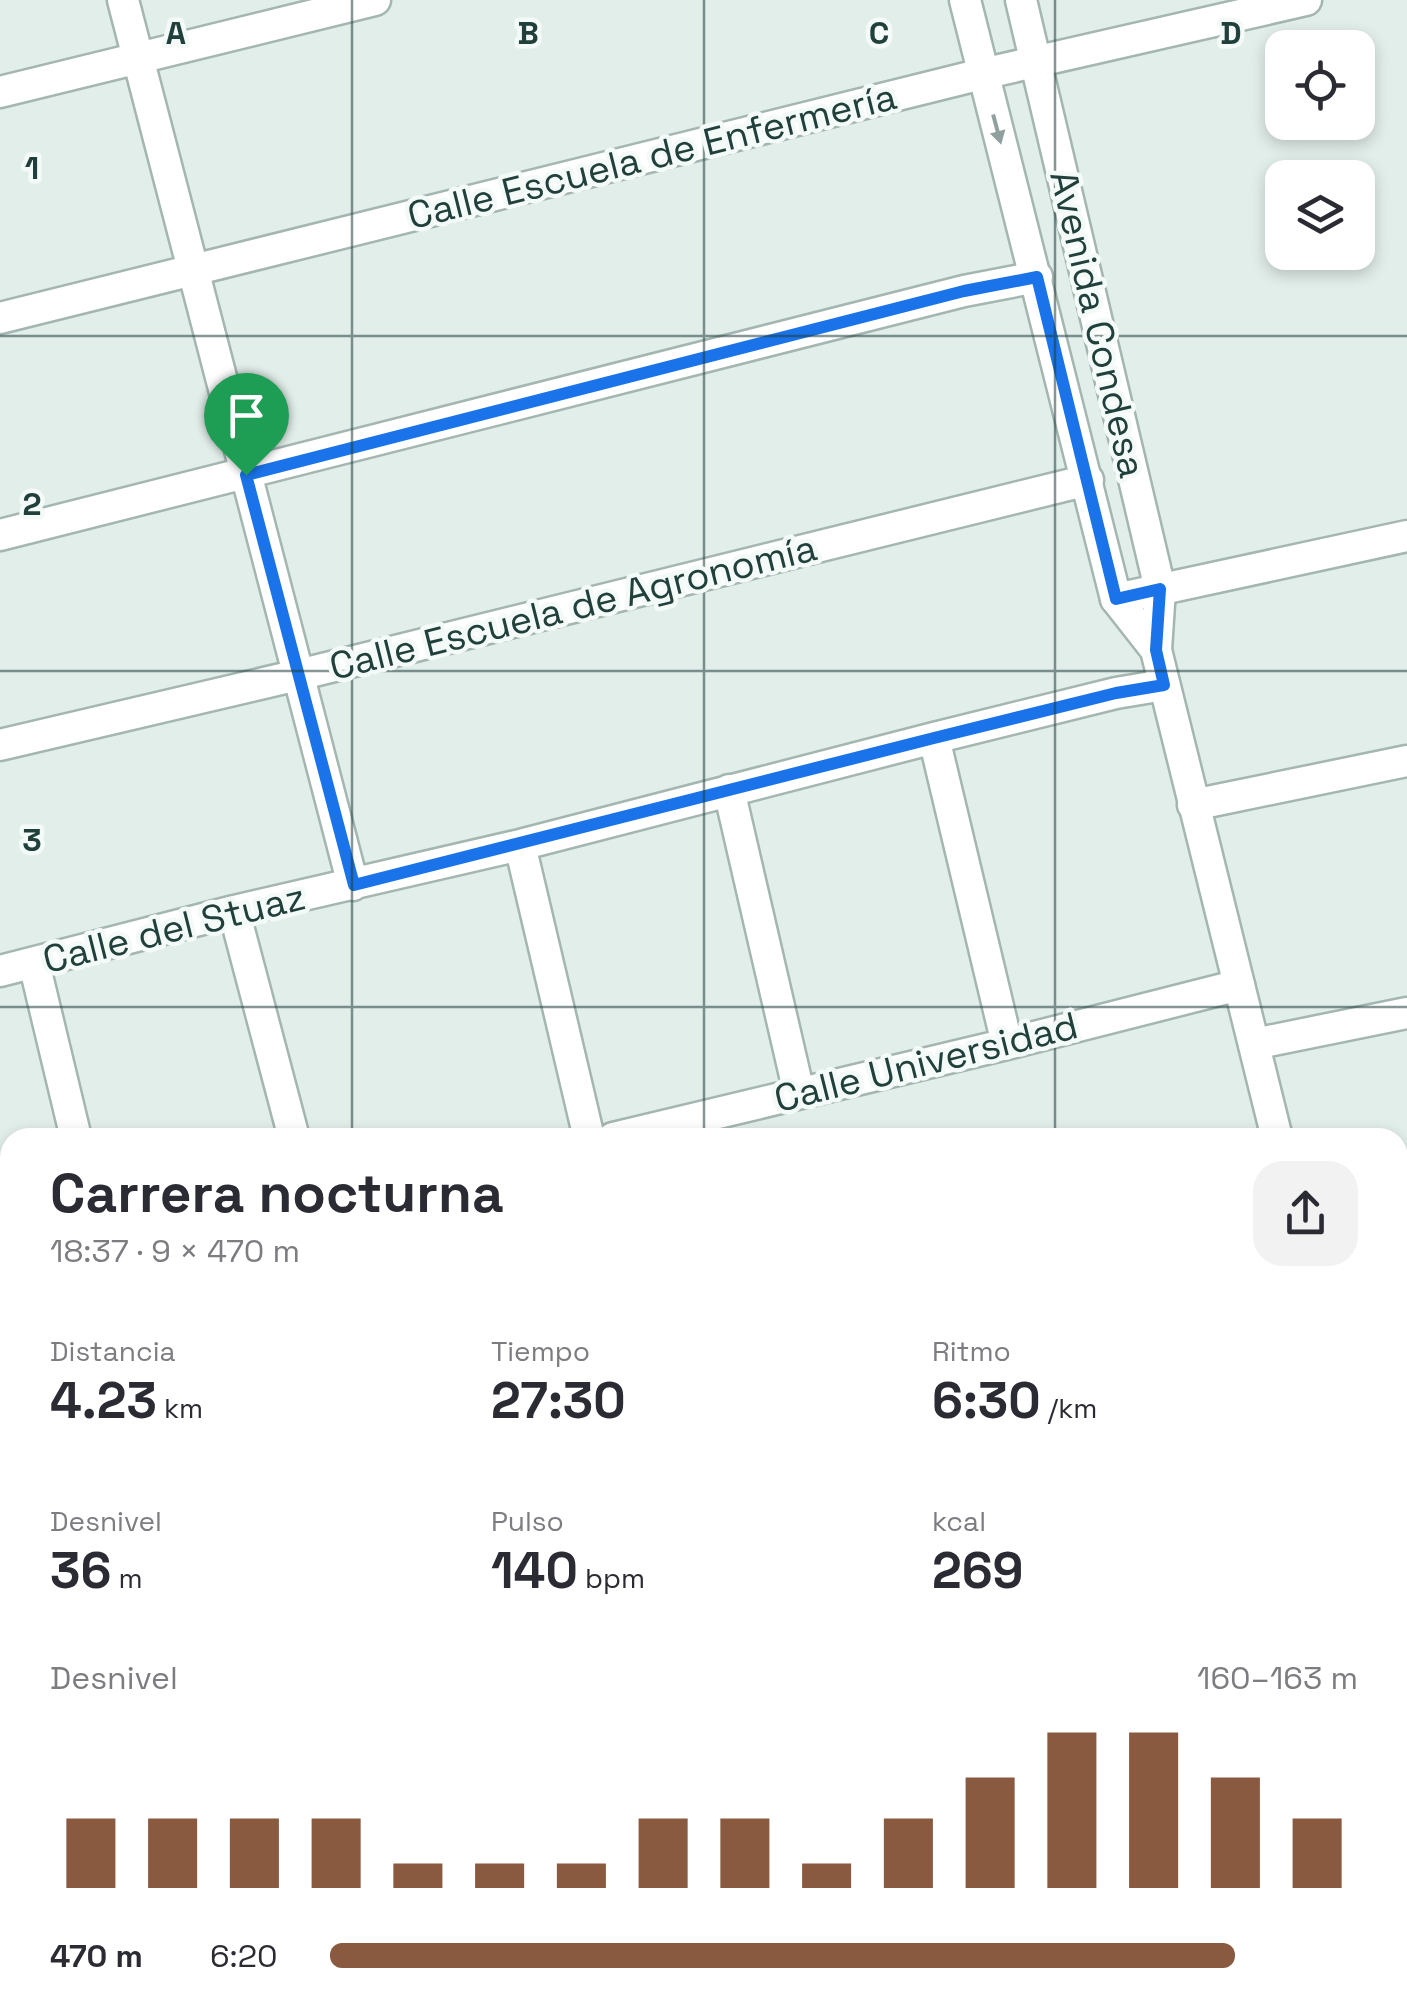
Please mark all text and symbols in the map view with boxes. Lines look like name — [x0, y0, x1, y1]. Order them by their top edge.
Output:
text: A — [166, 13, 186, 53]
text: B — [517, 13, 539, 53]
text: C — [869, 13, 889, 53]
text: D — [1220, 13, 1242, 53]
map controls — [1265, 30, 1375, 270]
button: locate — [1265, 30, 1375, 140]
street label: Calle Escuela de Enfermería — [403, 72, 901, 240]
one-way arrow — [989, 114, 1005, 145]
text: 1 — [25, 148, 39, 188]
button: layers — [1265, 160, 1375, 270]
street label: Avenida Condesa — [1039, 166, 1157, 482]
pin — [204, 373, 289, 476]
icon: arrive — [219, 388, 274, 443]
text: 2 — [22, 484, 42, 524]
street label: Calle Escuela de Agronomía — [324, 523, 822, 691]
text: 3 — [22, 820, 42, 860]
street label: Calle del Stuaz — [38, 872, 310, 984]
street label: Calle Universidad — [769, 1001, 1083, 1123]
text: Carrera nocturna — [50, 1158, 504, 1228]
button: share — [1253, 1161, 1358, 1266]
text: 18:37 · 9 × 470 m — [50, 1231, 300, 1271]
text: Distancia — [50, 1333, 176, 1369]
text: Tiempo — [491, 1333, 590, 1369]
text: Ritmo — [932, 1333, 1011, 1369]
text: 4.23 — [50, 1369, 157, 1433]
text: 27:30 — [491, 1369, 626, 1433]
text: 6:30 — [932, 1369, 1041, 1433]
text: km — [157, 1390, 203, 1426]
text: /km — [1041, 1390, 1097, 1426]
text: Desnivel — [50, 1503, 162, 1539]
text: Pulso — [491, 1503, 564, 1539]
text: kcal — [932, 1503, 986, 1539]
text: 36 — [50, 1539, 111, 1603]
text: 140 — [491, 1539, 578, 1603]
text: 269 — [932, 1539, 1024, 1603]
text: m — [111, 1560, 143, 1596]
text: bpm — [578, 1560, 645, 1596]
text: Desnivel — [50, 1658, 178, 1698]
text: 160–163 m — [1197, 1658, 1358, 1698]
text: 470 m — [50, 1936, 143, 1976]
text: 6:20 — [210, 1936, 278, 1976]

